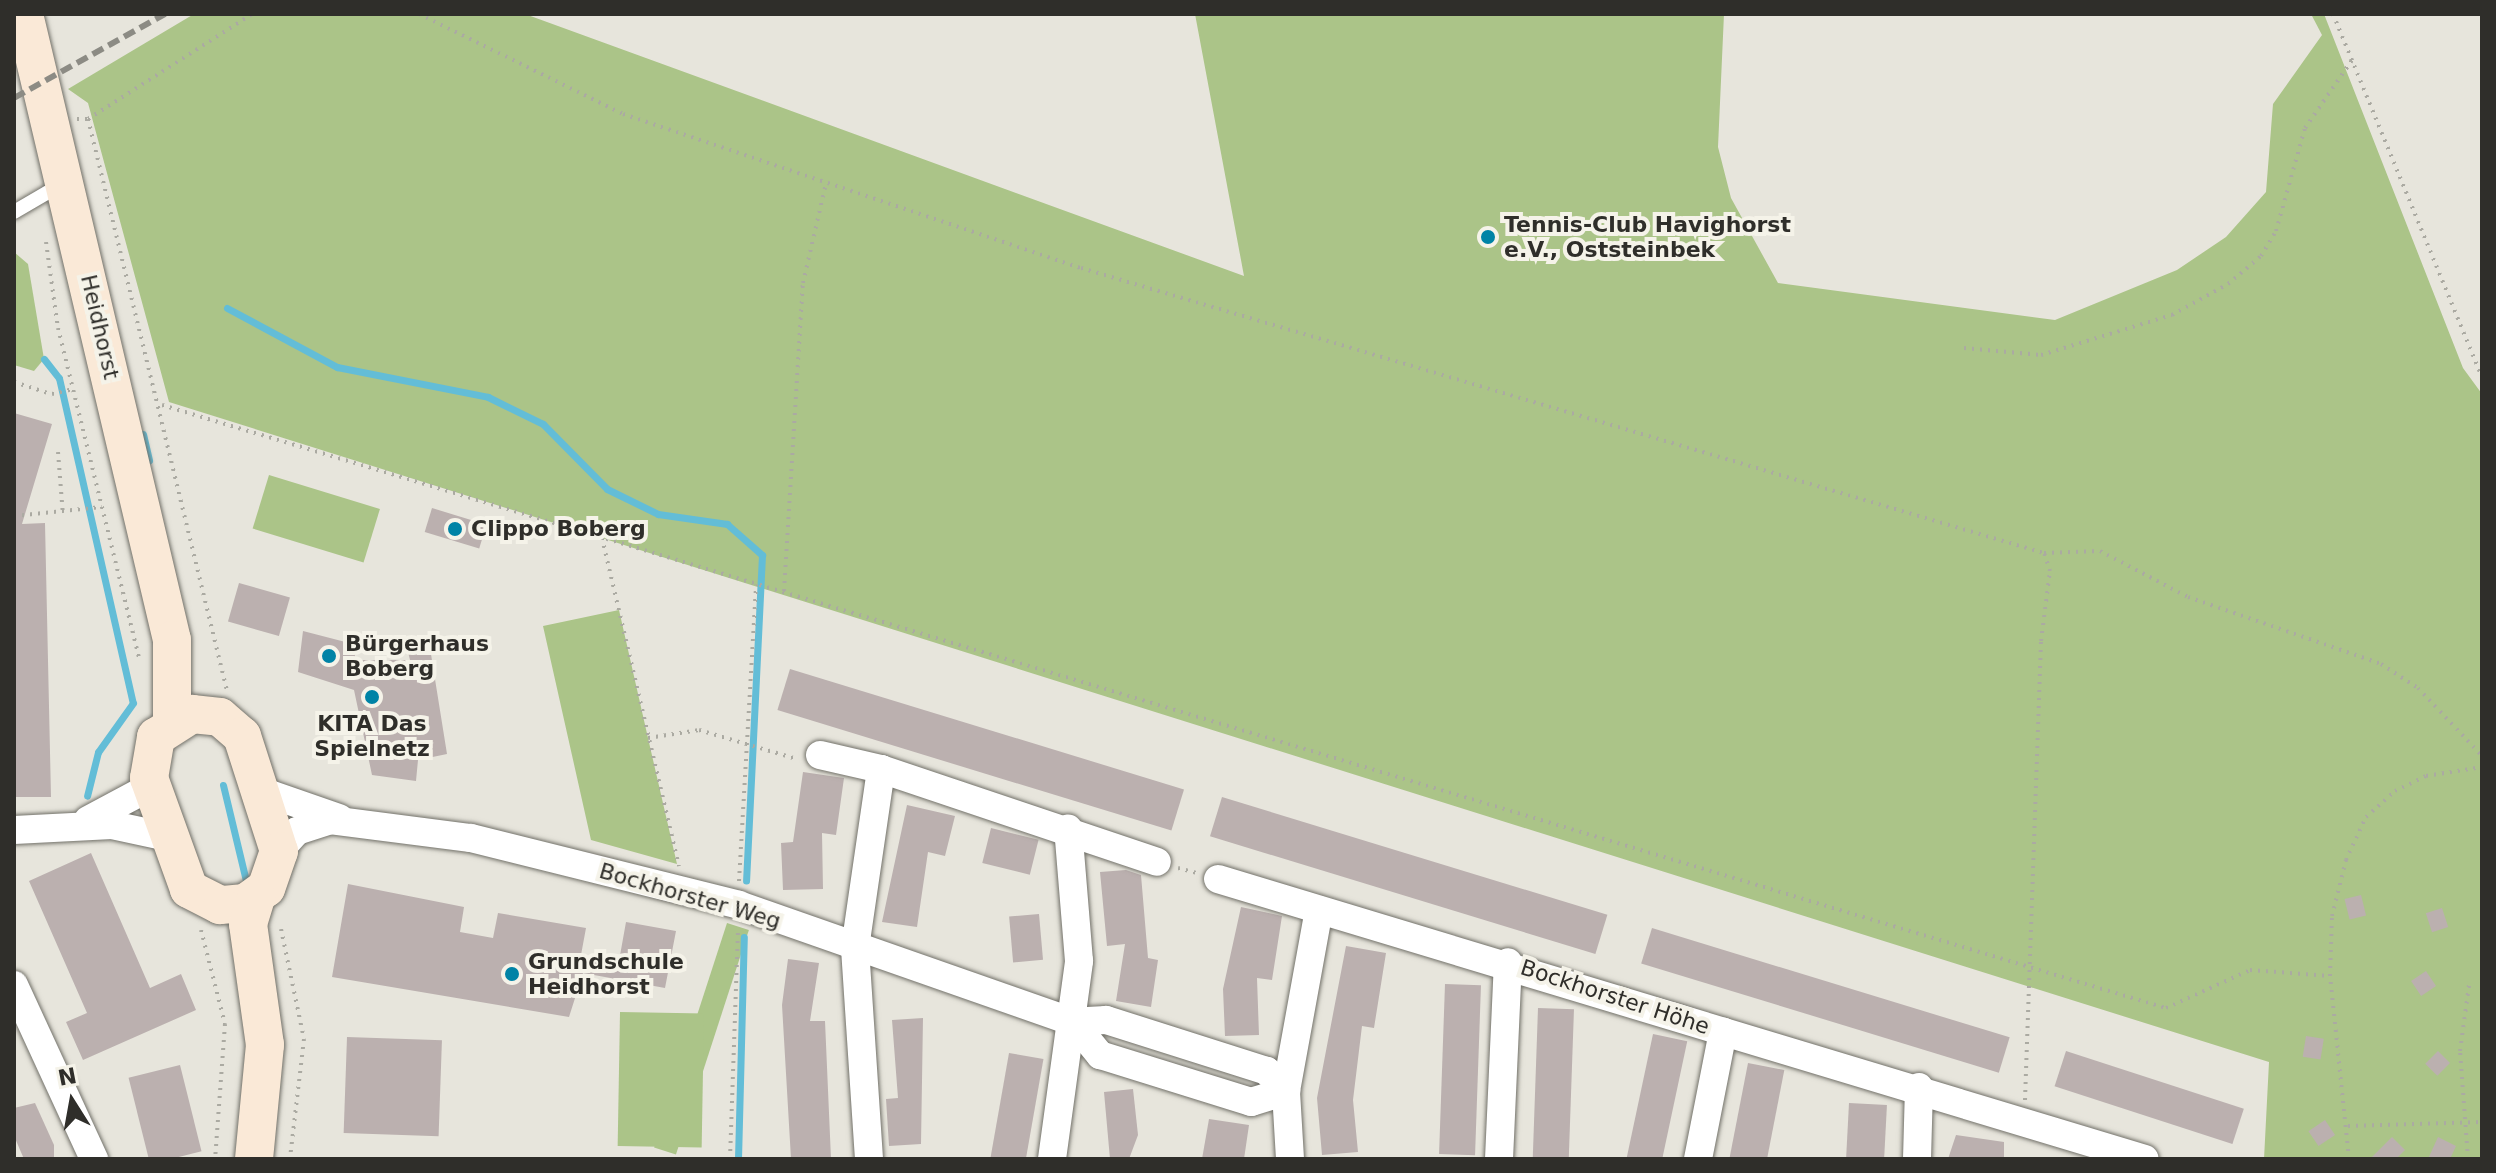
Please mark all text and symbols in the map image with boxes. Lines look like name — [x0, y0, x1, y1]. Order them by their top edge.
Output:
place label: Tennis-Club Havighorst e.V., Oststeinbek — [1504, 211, 1791, 262]
marker: Tennis-Club Havighorst e.V., Oststeinbek — [1479, 228, 1497, 246]
street label: Heidhorst — [75, 272, 125, 382]
place label: Clippo Boberg — [471, 516, 646, 542]
marker: Clippo Boberg — [446, 520, 464, 538]
place label: Bürgerhaus Boberg — [345, 630, 489, 682]
marker: Bürgerhaus Boberg — [320, 647, 338, 665]
marker: KITA Das Spielnetz — [363, 688, 381, 706]
place label: KITA Das Spielnetz — [314, 710, 430, 762]
street label: Bockhorster Weg — [596, 857, 784, 935]
place label: Grundschule Heidhorst — [528, 948, 684, 1000]
street label: Bockhorster Höhe — [1517, 954, 1713, 1040]
marker: Grundschule Heidhorst — [503, 965, 521, 983]
north arrow — [32, 1061, 112, 1141]
text: N — [56, 1063, 79, 1091]

